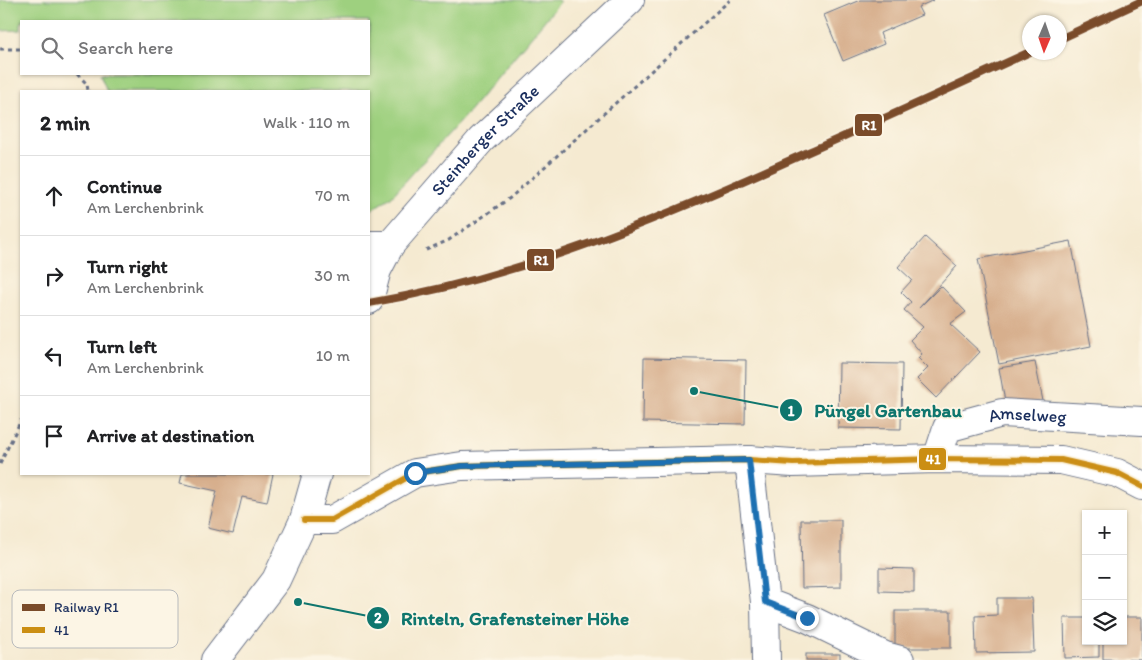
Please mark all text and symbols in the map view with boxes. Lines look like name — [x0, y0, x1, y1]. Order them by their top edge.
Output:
north arrow — [1022, 15, 1067, 60]
search box — [20, 20, 370, 75]
icon: search — [38, 34, 66, 62]
text: Search here — [78, 36, 173, 59]
street label: Steinberger Straße — [427, 80, 544, 200]
text: 2 min — [40, 110, 90, 135]
text: Walk · 110 m — [263, 113, 350, 132]
line badge: R1 — [854, 113, 883, 137]
text: R1 — [862, 117, 877, 134]
text: Continue — [87, 175, 162, 198]
icon: ahead — [40, 182, 68, 210]
text: 70 m — [315, 186, 350, 205]
text: Am Lerchenbrink — [87, 198, 204, 217]
line badge: R1 — [526, 248, 555, 272]
text: R1 — [534, 252, 549, 269]
text: Turn right — [87, 255, 168, 278]
icon: right — [40, 262, 68, 290]
text: 30 m — [314, 266, 350, 285]
text: Am Lerchenbrink — [87, 278, 204, 297]
text: Turn left — [87, 335, 157, 358]
icon: left — [40, 342, 68, 370]
text: 10 m — [316, 346, 350, 365]
text: Am Lerchenbrink — [87, 358, 204, 377]
callout: Püngel Gartenbau — [779, 393, 972, 427]
text: Püngel Gartenbau — [814, 399, 962, 422]
text: 1 — [788, 402, 795, 420]
street label: Amselweg — [986, 402, 1068, 428]
icon: arrive — [40, 422, 68, 450]
text: Arrive at destination — [87, 424, 254, 447]
line badge: 41 — [918, 447, 947, 471]
text: 41 — [926, 451, 941, 468]
route start — [404, 462, 427, 485]
map controls — [1082, 510, 1127, 645]
button: + — [1082, 510, 1127, 555]
button: − — [1082, 555, 1127, 600]
legend — [12, 590, 178, 648]
text: Railway R1 — [54, 599, 119, 616]
button: layers — [1082, 600, 1127, 645]
callout: Rinteln, Grafensteiner Höhe — [366, 601, 640, 635]
text: Rinteln, Grafensteiner Höhe — [401, 607, 629, 630]
route end — [796, 607, 819, 630]
text: 2 — [374, 609, 382, 627]
text: 41 — [54, 622, 69, 639]

